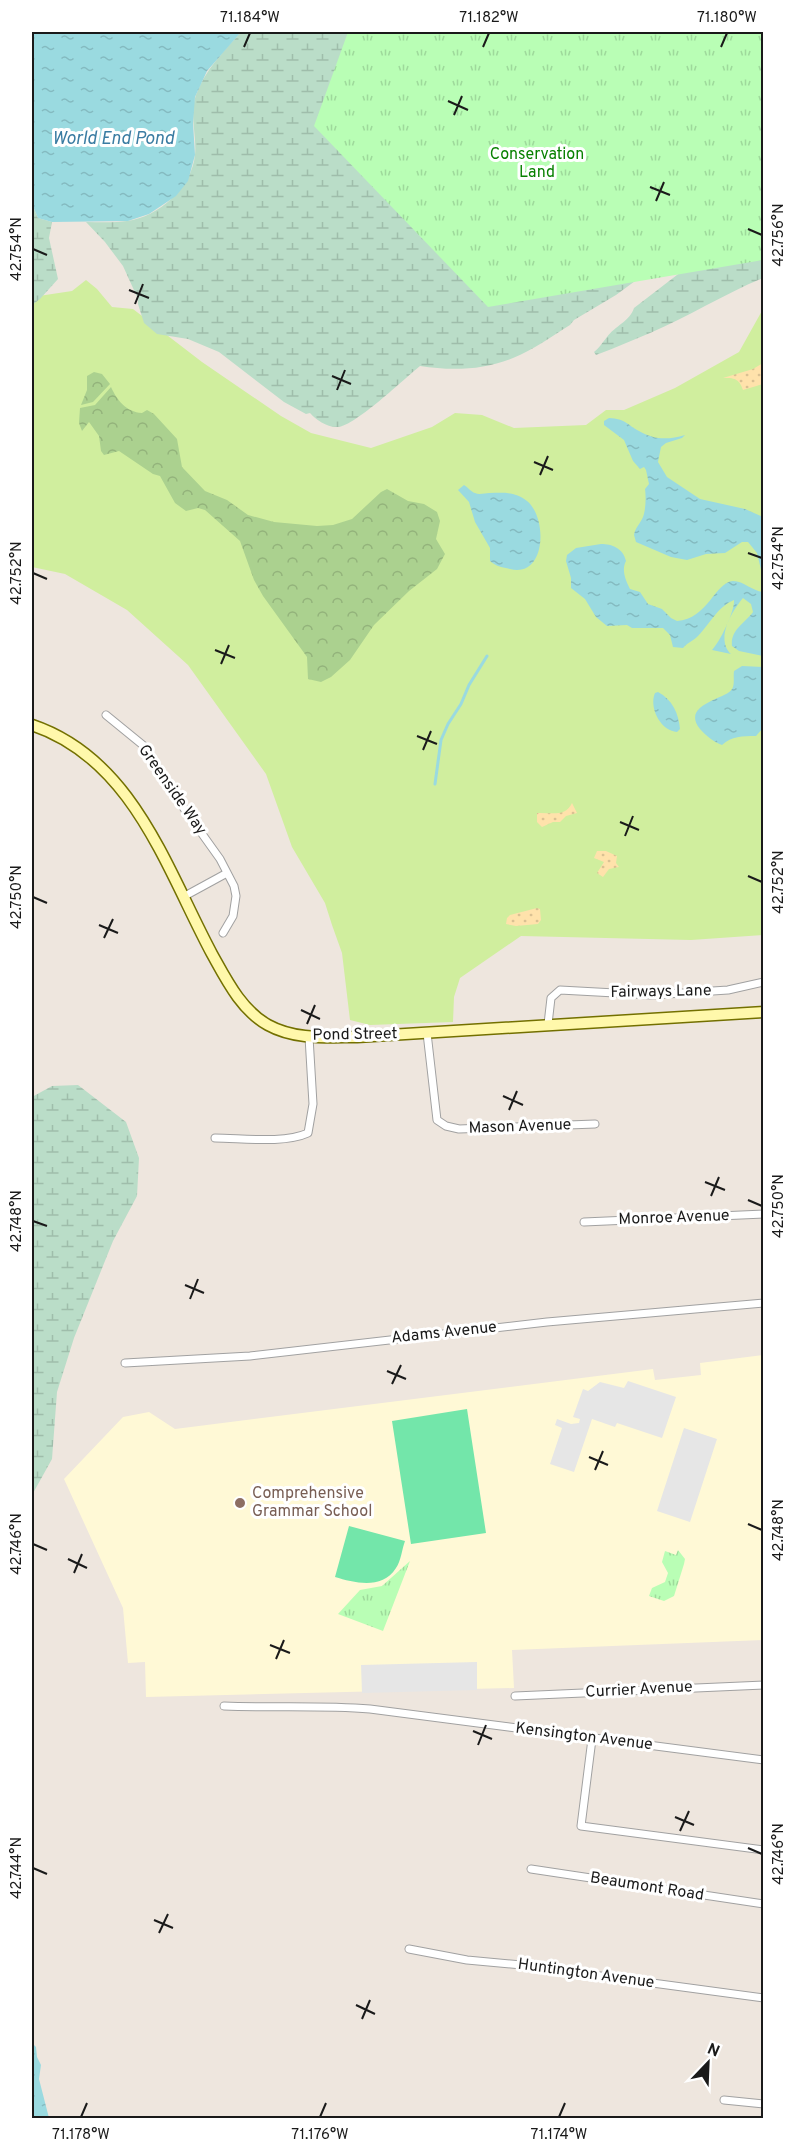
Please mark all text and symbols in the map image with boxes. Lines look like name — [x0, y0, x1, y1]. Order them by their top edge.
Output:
text: 71.184°W — [220, 9, 280, 28]
text: 71.182°W — [459, 9, 519, 28]
text: 71.180°W — [697, 9, 757, 28]
water label: World End Pond — [52, 128, 175, 151]
park label: Conservation Land — [490, 145, 584, 183]
text: 42.756°N — [770, 203, 789, 267]
text: 42.754°N — [8, 217, 27, 281]
text: 42.754°N — [770, 526, 789, 590]
text: 42.752°N — [8, 541, 27, 605]
street label: Greenside Way — [133, 741, 211, 839]
text: 42.752°N — [770, 850, 789, 914]
text: 42.750°N — [8, 865, 27, 929]
street label: Fairways Lane — [610, 981, 712, 1003]
street label: Pond Street — [312, 1024, 398, 1046]
street label: Mason Avenue — [468, 1115, 572, 1139]
text: 42.750°N — [770, 1174, 789, 1238]
text: 42.748°N — [8, 1190, 27, 1252]
street label: Monroe Avenue — [618, 1206, 730, 1230]
street label: Adams Avenue — [390, 1318, 498, 1348]
place label: Comprehensive Grammar School — [252, 1484, 372, 1522]
marker: Comprehensive Grammar School — [233, 1496, 247, 1510]
text: 42.748°N — [770, 1499, 789, 1561]
text: 42.746°N — [8, 1513, 27, 1575]
street label: Currier Avenue — [585, 1677, 693, 1703]
street label: Kensington Avenue — [514, 1719, 654, 1755]
text: 42.746°N — [770, 1823, 789, 1885]
text: 42.744°N — [8, 1837, 27, 1899]
street label: Beaumont Road — [589, 1868, 705, 1906]
street label: Huntington Avenue — [517, 1955, 655, 1993]
north arrow — [678, 2033, 738, 2093]
text: N — [704, 2040, 722, 2062]
text: 71.178°W — [52, 2126, 110, 2145]
text: 71.176°W — [291, 2126, 349, 2145]
text: 71.174°W — [531, 2126, 587, 2145]

